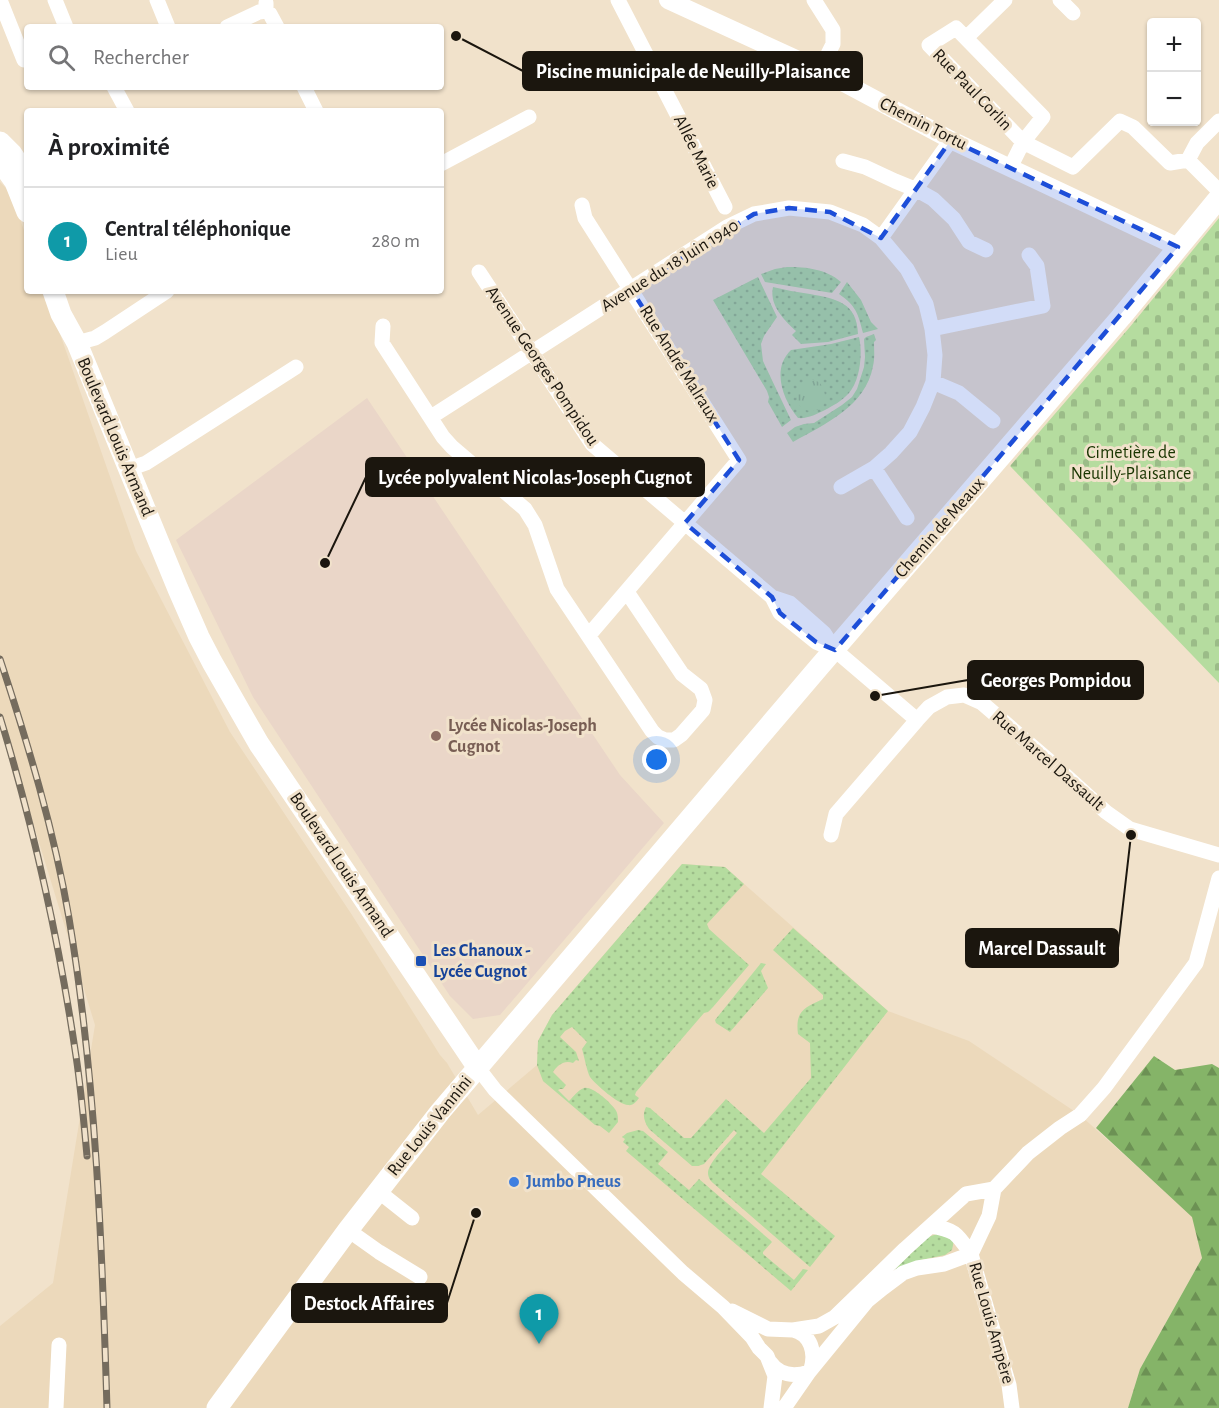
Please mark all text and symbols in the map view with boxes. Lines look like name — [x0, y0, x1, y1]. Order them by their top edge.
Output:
map controls — [1147, 18, 1201, 126]
button: + — [1147, 18, 1201, 72]
search box — [24, 24, 444, 90]
icon: search — [45, 41, 78, 74]
text: Rechercher — [93, 46, 189, 68]
street label: Rue Paul Corlin — [929, 46, 1015, 134]
callout: Piscine municipale de Neuilly-Plaisance — [523, 52, 862, 90]
text: Piscine municipale de Neuilly-Plaisance — [536, 62, 850, 82]
button: − — [1147, 72, 1201, 126]
street label: Chemin Tortu — [877, 94, 969, 154]
street label: Allée Marie — [670, 112, 722, 192]
text: À proximité — [48, 134, 170, 160]
street label: Avenue du 18 Juin 1940 — [598, 216, 742, 316]
text: Central téléphonique — [105, 218, 291, 240]
text: 1 — [64, 231, 71, 251]
text: 280 m — [372, 231, 420, 251]
text: Lieu — [105, 244, 138, 264]
street label: Avenue Georges Pompidou — [482, 283, 602, 449]
street label: Rue André Malraux — [636, 303, 722, 426]
street label: Boulevard Louis Armand — [73, 355, 157, 519]
park label: Cimetière de Neuilly-Plaisance — [1071, 444, 1191, 483]
callout: Lycée polyvalent Nicolas-Joseph Cugnot — [366, 458, 704, 496]
text: Lycée polyvalent Nicolas-Joseph Cugnot — [378, 468, 692, 488]
street label: Chemin de Meaux — [892, 474, 988, 581]
callout: Georges Pompidou — [968, 661, 1143, 699]
text: Georges Pompidou — [981, 671, 1132, 691]
street label: Rue Marcel Dassault — [989, 708, 1108, 814]
place label: Lycée Nicolas-Joseph Cugnot — [448, 717, 597, 756]
marker: Lycée Nicolas-Joseph Cugnot — [429, 729, 443, 743]
your location — [642, 745, 671, 774]
street label: Boulevard Louis Armand — [286, 789, 396, 941]
callout: Marcel Dassault — [966, 929, 1118, 967]
text: Marcel Dassault — [978, 939, 1106, 959]
place label: Les Chanoux - Lycée Cugnot — [433, 942, 531, 981]
marker: Les Chanoux - Lycée Cugnot — [414, 954, 428, 968]
street label: Rue Louis Vannini — [384, 1073, 476, 1179]
place label: Jumbo Pneus — [526, 1173, 621, 1191]
marker: Jumbo Pneus — [507, 1175, 521, 1189]
street label: Rue Louis Ampère — [965, 1260, 1017, 1386]
callout: Destock Affaires — [292, 1284, 447, 1322]
text: Destock Affaires — [303, 1294, 435, 1314]
pin: 1 — [520, 1294, 558, 1344]

